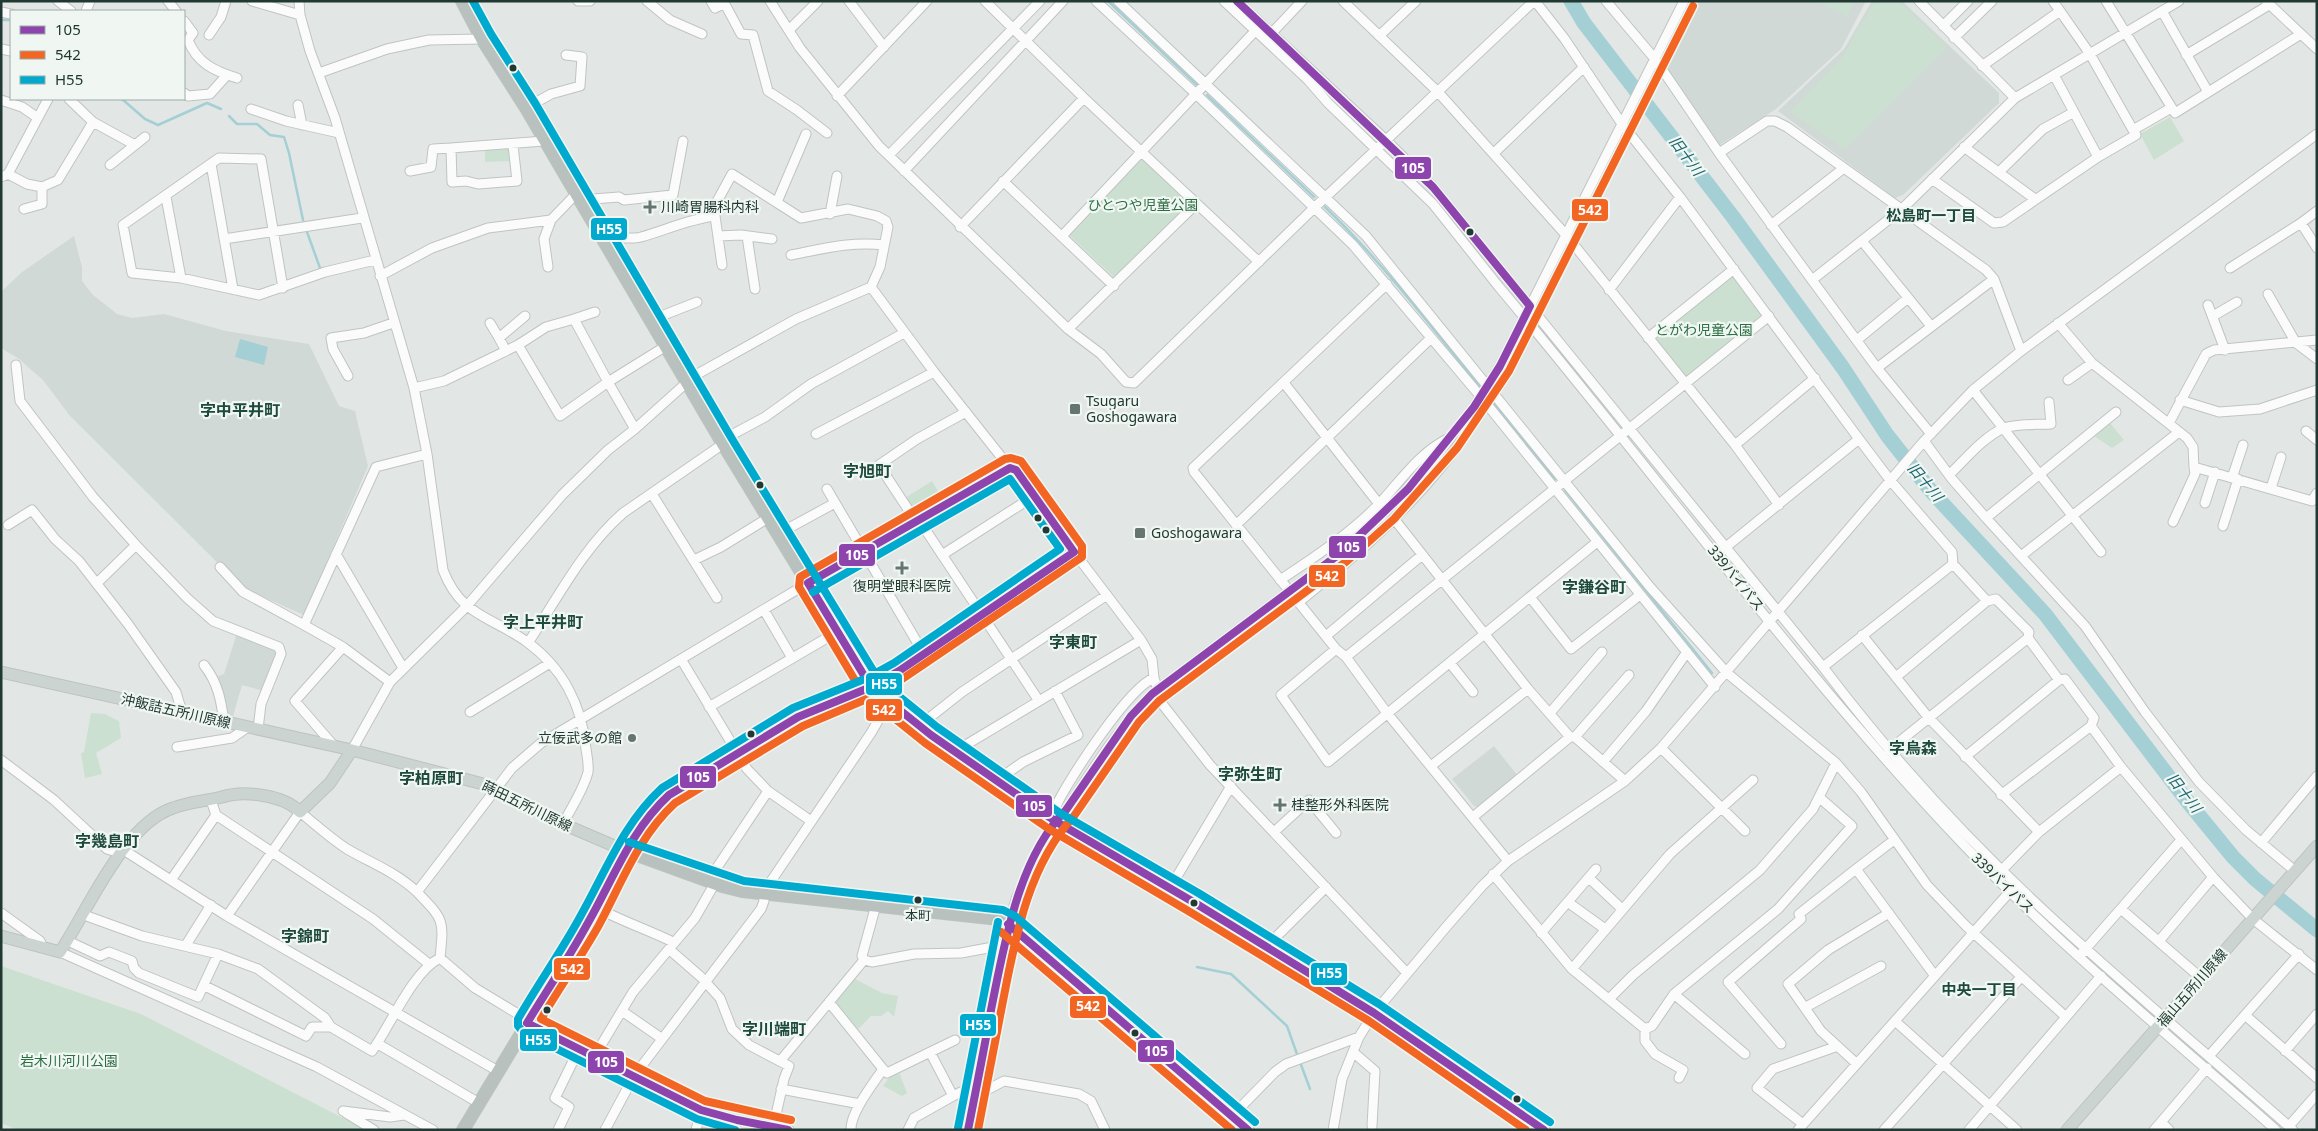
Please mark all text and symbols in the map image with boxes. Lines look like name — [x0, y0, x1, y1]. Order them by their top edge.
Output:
legend — [10, 10, 185, 100]
text: 105 — [55, 19, 81, 39]
text: 542 — [55, 44, 81, 64]
unlabelled marker — [508, 63, 518, 73]
text: H55 — [55, 69, 83, 89]
water label: 旧十川 — [1665, 131, 1710, 181]
line badge: 105 — [1394, 156, 1432, 180]
text: 105 — [1401, 158, 1425, 177]
park label: ひとつや児童公園 — [1087, 195, 1199, 214]
place label: 川崎胃腸科内科 — [661, 197, 759, 216]
line badge: 542 — [1571, 198, 1609, 222]
marker: 川崎胃腸科内科 — [643, 200, 657, 214]
text: 542 — [1578, 200, 1602, 219]
district label: 松島町一丁目 — [1886, 205, 1976, 225]
line badge: H55 — [590, 217, 628, 241]
text: H55 — [596, 219, 622, 238]
unlabelled marker — [1465, 227, 1475, 237]
park label: とがわ児童公園 — [1655, 320, 1753, 339]
place label: Tsugaru Goshogawara — [1086, 391, 1177, 426]
district label: 字中平井町 — [200, 399, 280, 421]
marker: Tsugaru Goshogawara — [1068, 402, 1082, 416]
water label: 旧十川 — [1904, 458, 1949, 507]
district label: 字旭町 — [843, 460, 891, 482]
unlabelled marker — [755, 480, 765, 490]
unlabelled marker — [1033, 513, 1043, 523]
place label: Goshogawara — [1151, 523, 1242, 542]
unlabelled marker — [1041, 525, 1051, 535]
marker: Goshogawara — [1133, 526, 1147, 540]
line badge: 105 — [1328, 535, 1367, 559]
text: 105 — [1336, 537, 1360, 556]
street label: 339バイパス — [1704, 541, 1769, 615]
line badge: 105 — [838, 543, 876, 567]
text: 105 — [845, 545, 869, 564]
marker: 復明堂眼科医院 — [895, 561, 909, 575]
line badge: 542 — [1308, 564, 1346, 588]
text: 542 — [1315, 566, 1339, 585]
place label: 復明堂眼科医院 — [853, 576, 951, 595]
district label: 字鎌谷町 — [1562, 576, 1626, 598]
district label: 字上平井町 — [503, 611, 583, 633]
district label: 字東町 — [1049, 631, 1097, 653]
line badge: H55 — [865, 672, 903, 696]
text: H55 — [871, 674, 897, 693]
street label: 沖飯詰五所川原線 — [119, 689, 233, 732]
line badge: 542 — [865, 698, 903, 722]
text: 542 — [872, 700, 896, 719]
place label: 立佞武多の館 — [538, 728, 622, 747]
unlabelled marker — [746, 729, 756, 739]
marker: 立佞武多の館 — [626, 732, 638, 744]
district label: 字烏森 — [1889, 737, 1937, 759]
district label: 字弥生町 — [1218, 763, 1282, 785]
line badge: 105 — [679, 765, 717, 789]
district label: 字柏原町 — [399, 767, 463, 789]
text: 105 — [686, 767, 710, 786]
water label: 旧十川 — [2163, 768, 2208, 818]
street label: 蒔田五所川原線 — [479, 776, 575, 836]
line badge: 105 — [1015, 794, 1053, 818]
place label: 桂整形外科医院 — [1291, 795, 1389, 814]
text: 105 — [1022, 796, 1046, 815]
marker: 桂整形外科医院 — [1273, 798, 1287, 812]
district label: 字幾島町 — [75, 830, 139, 852]
street label: 339バイパス — [1968, 848, 2039, 917]
marker: 本町 — [913, 895, 923, 905]
unlabelled marker — [1189, 898, 1199, 908]
place label: 本町 — [905, 906, 931, 924]
district label: 字錦町 — [281, 925, 329, 947]
street label: 福山五所川原線 — [2152, 944, 2231, 1031]
line badge: 542 — [553, 957, 591, 981]
text: 542 — [560, 959, 584, 978]
line badge: H55 — [1310, 962, 1348, 986]
text: H55 — [1316, 963, 1342, 982]
district label: 中央一丁目 — [1941, 979, 2017, 999]
line badge: 542 — [1069, 995, 1107, 1019]
text: 542 — [1076, 996, 1100, 1015]
unlabelled marker — [542, 1005, 552, 1015]
line badge: H55 — [959, 1013, 997, 1037]
text: H55 — [965, 1015, 991, 1034]
district label: 字川端町 — [742, 1018, 806, 1040]
line badge: H55 — [519, 1028, 558, 1052]
unlabelled marker — [1130, 1028, 1140, 1038]
text: H55 — [525, 1030, 551, 1049]
line badge: 105 — [1137, 1039, 1175, 1063]
text: 105 — [1144, 1041, 1168, 1060]
line badge: 105 — [587, 1050, 625, 1074]
park label: 岩木川河川公園 — [20, 1051, 118, 1070]
text: 105 — [594, 1052, 618, 1071]
unlabelled marker — [1512, 1094, 1522, 1104]

